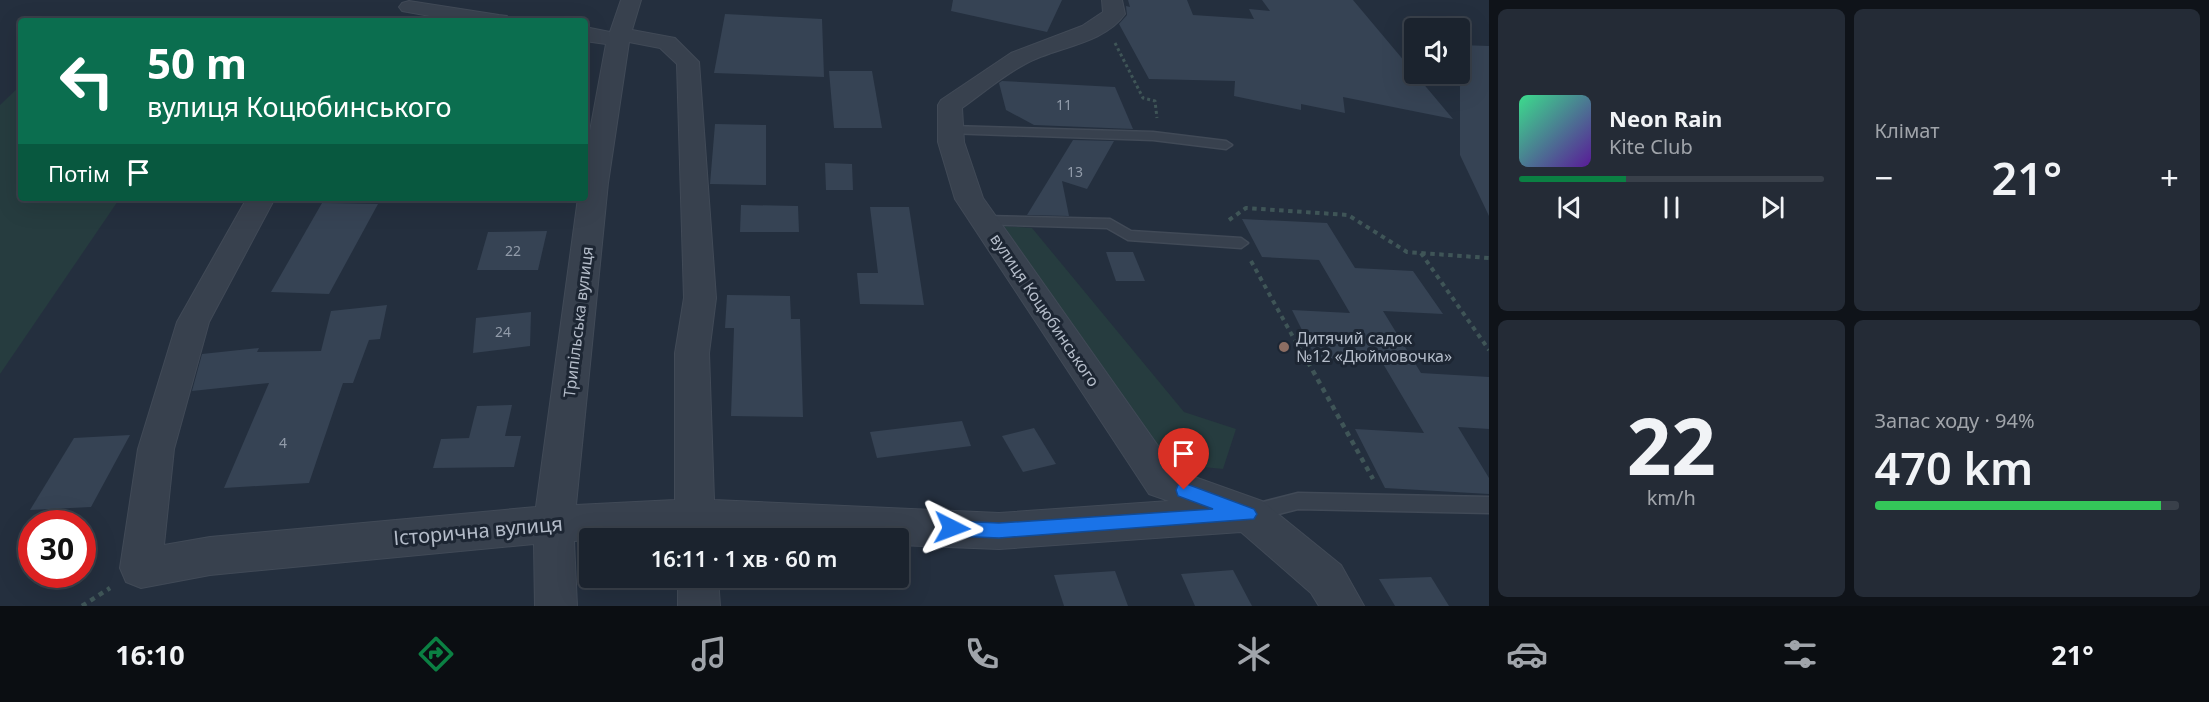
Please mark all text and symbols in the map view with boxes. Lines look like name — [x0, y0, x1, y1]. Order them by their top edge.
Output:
map controls — [1404, 18, 1470, 84]
button: sound — [1404, 18, 1470, 84]
text: 50 m — [147, 34, 247, 91]
icon: left — [48, 42, 126, 120]
text: вулиця Коцюбинського — [147, 88, 451, 125]
house number: 11 — [1056, 95, 1072, 114]
text: Neon Rain — [1609, 103, 1722, 133]
text: Клімат — [1875, 117, 1939, 144]
text: Kite Club — [1609, 133, 1693, 160]
text: 21° — [1991, 147, 2062, 208]
text: − — [1875, 155, 1893, 200]
text: + — [2160, 155, 2179, 200]
icon: arrive — [122, 156, 155, 189]
text: Потім — [48, 158, 110, 188]
house number: 13 — [1067, 162, 1083, 181]
icon: previous — [1553, 191, 1586, 224]
icon: pause — [1655, 191, 1688, 224]
icon: next — [1756, 191, 1789, 224]
street label: вулиця Коцюбинського — [985, 229, 1105, 391]
house number: 22 — [505, 241, 521, 260]
street label: Трипільська вулиця — [558, 245, 598, 399]
house number: 24 — [495, 322, 511, 341]
place label: Дитячий садок №12 «Дюймовочка» — [1296, 327, 1452, 367]
marker: Дитячий садок №12 «Дюймовочка» — [1277, 340, 1291, 354]
text: 22 — [1627, 392, 1716, 498]
text: Запас ходу · 94% — [1875, 407, 2035, 434]
pin — [1158, 428, 1209, 490]
house number: 4 — [279, 433, 287, 452]
icon: arrive — [1167, 437, 1200, 470]
text: 470 km — [1875, 437, 2033, 498]
text: km/h — [1647, 484, 1696, 511]
position arrow — [920, 496, 984, 560]
speed limit sign: 30 — [18, 510, 96, 588]
street label: Історична вулиця — [392, 510, 564, 551]
text: 16:11 · 1 хв · 60 m — [651, 543, 837, 573]
icon: directions — [415, 633, 457, 675]
icon: music — [688, 633, 730, 675]
icon: phone — [961, 633, 1003, 675]
icon: climate — [1233, 633, 1275, 675]
icon: car — [1506, 633, 1548, 675]
icon: filters — [1779, 633, 1821, 675]
text: 16:10 — [115, 636, 185, 673]
text: 21° — [2051, 636, 2094, 673]

